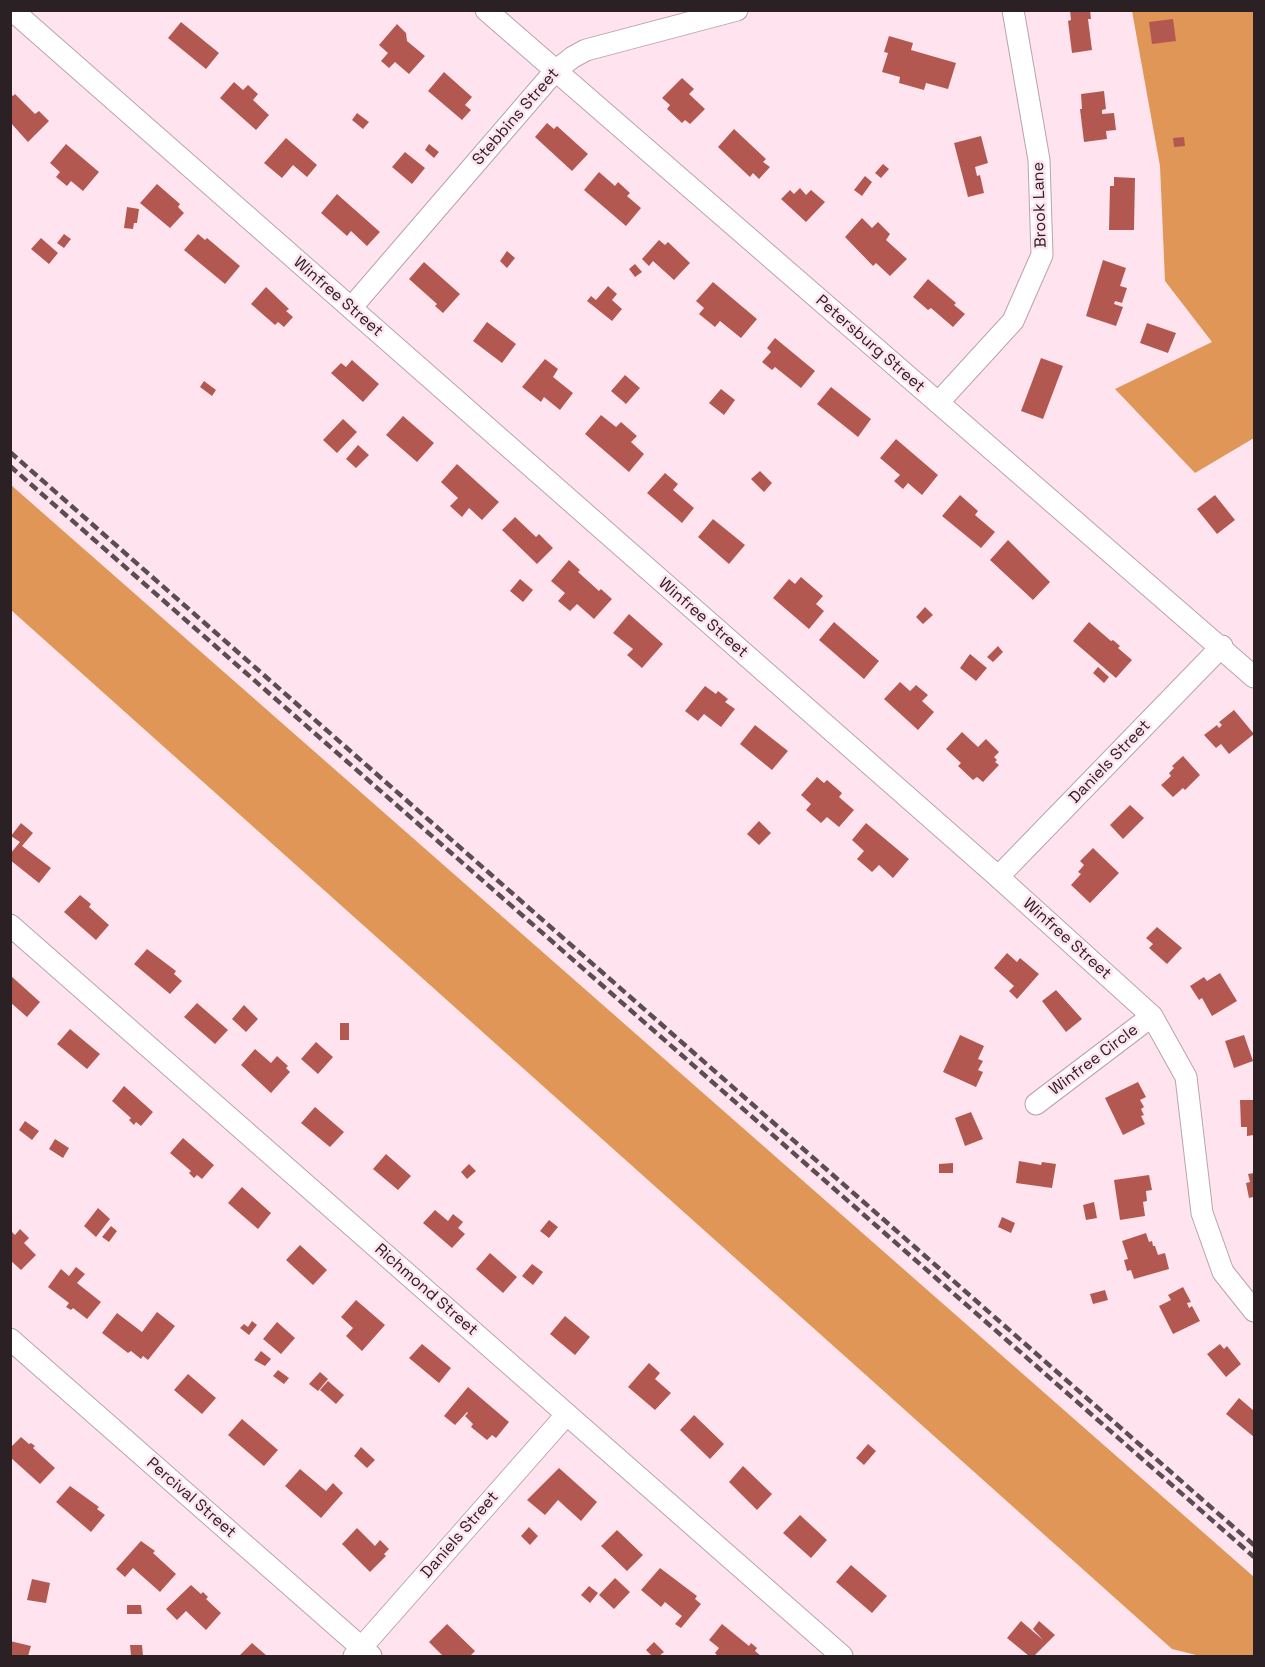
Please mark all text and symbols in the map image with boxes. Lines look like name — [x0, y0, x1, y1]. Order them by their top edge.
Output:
street label: Stebbins Street — [469, 65, 563, 169]
street label: Brook Lane — [1029, 162, 1051, 248]
street label: Winfree Street — [289, 253, 387, 341]
street label: Petersburg Street — [811, 291, 929, 397]
street label: Winfree Street — [654, 574, 752, 662]
street label: Daniels Street — [1065, 716, 1155, 808]
street label: Winfree Street — [1019, 894, 1115, 984]
street label: Winfree Circle — [1046, 1020, 1142, 1100]
street label: Richmond Street — [371, 1240, 481, 1340]
street label: Percival Street — [142, 1454, 240, 1542]
street label: Daniels Street — [417, 1488, 503, 1582]

